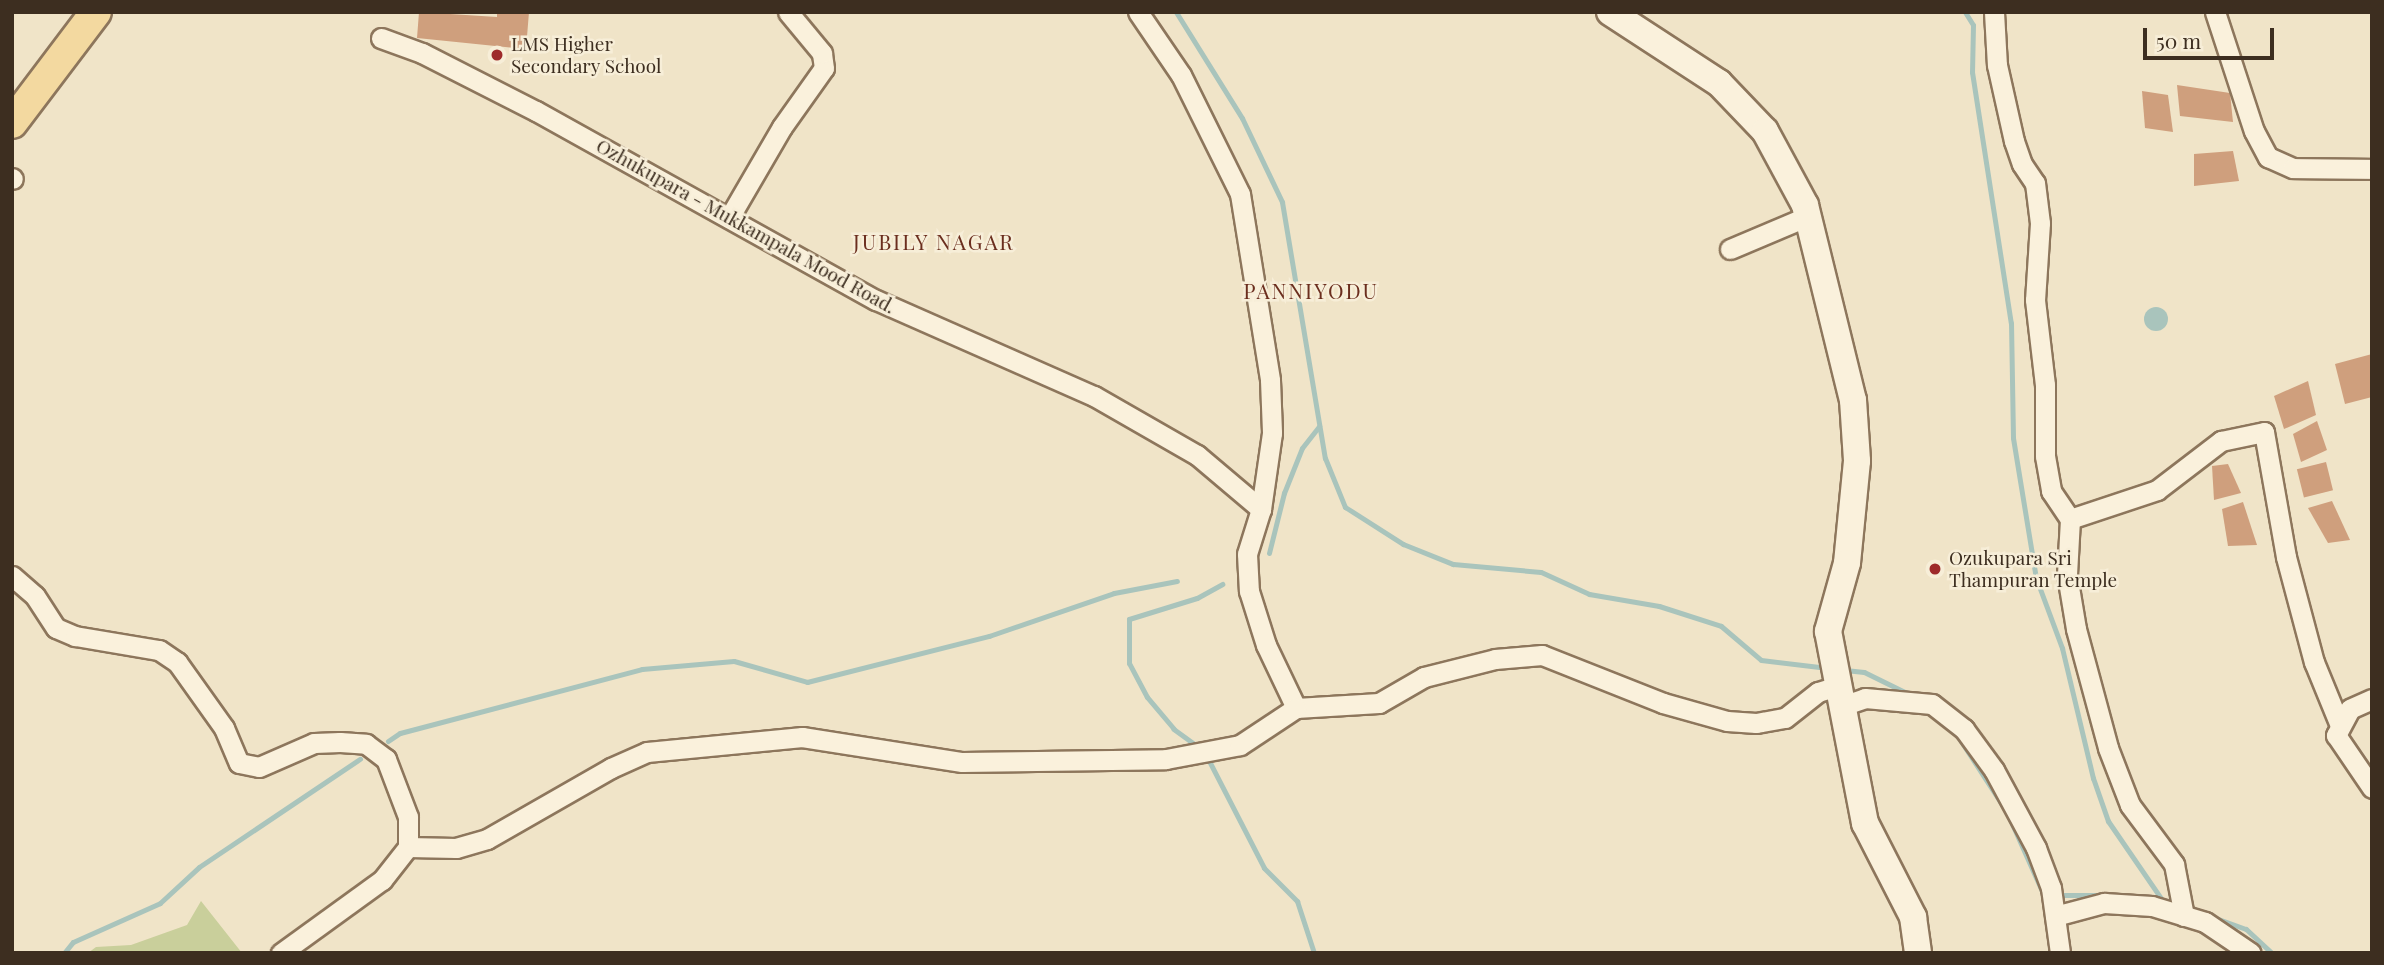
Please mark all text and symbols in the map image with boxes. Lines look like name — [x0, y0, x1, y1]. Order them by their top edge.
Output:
scale bar — [2146, 14, 2277, 58]
text: 50 m — [2156, 26, 2201, 54]
place label: LMS Higher Secondary School — [511, 33, 662, 77]
marker: LMS Higher Secondary School — [489, 47, 505, 63]
street label: Ozhukupara - Mukkampala Mood Road. — [592, 134, 900, 318]
district label: JUBILY NAGAR — [854, 228, 1014, 254]
district label: PANNIYODU — [1244, 277, 1378, 303]
place label: Ozukupara Sri Thampuran Temple — [1949, 547, 2118, 591]
marker: Ozukupara Sri Thampuran Temple — [1927, 561, 1943, 577]

